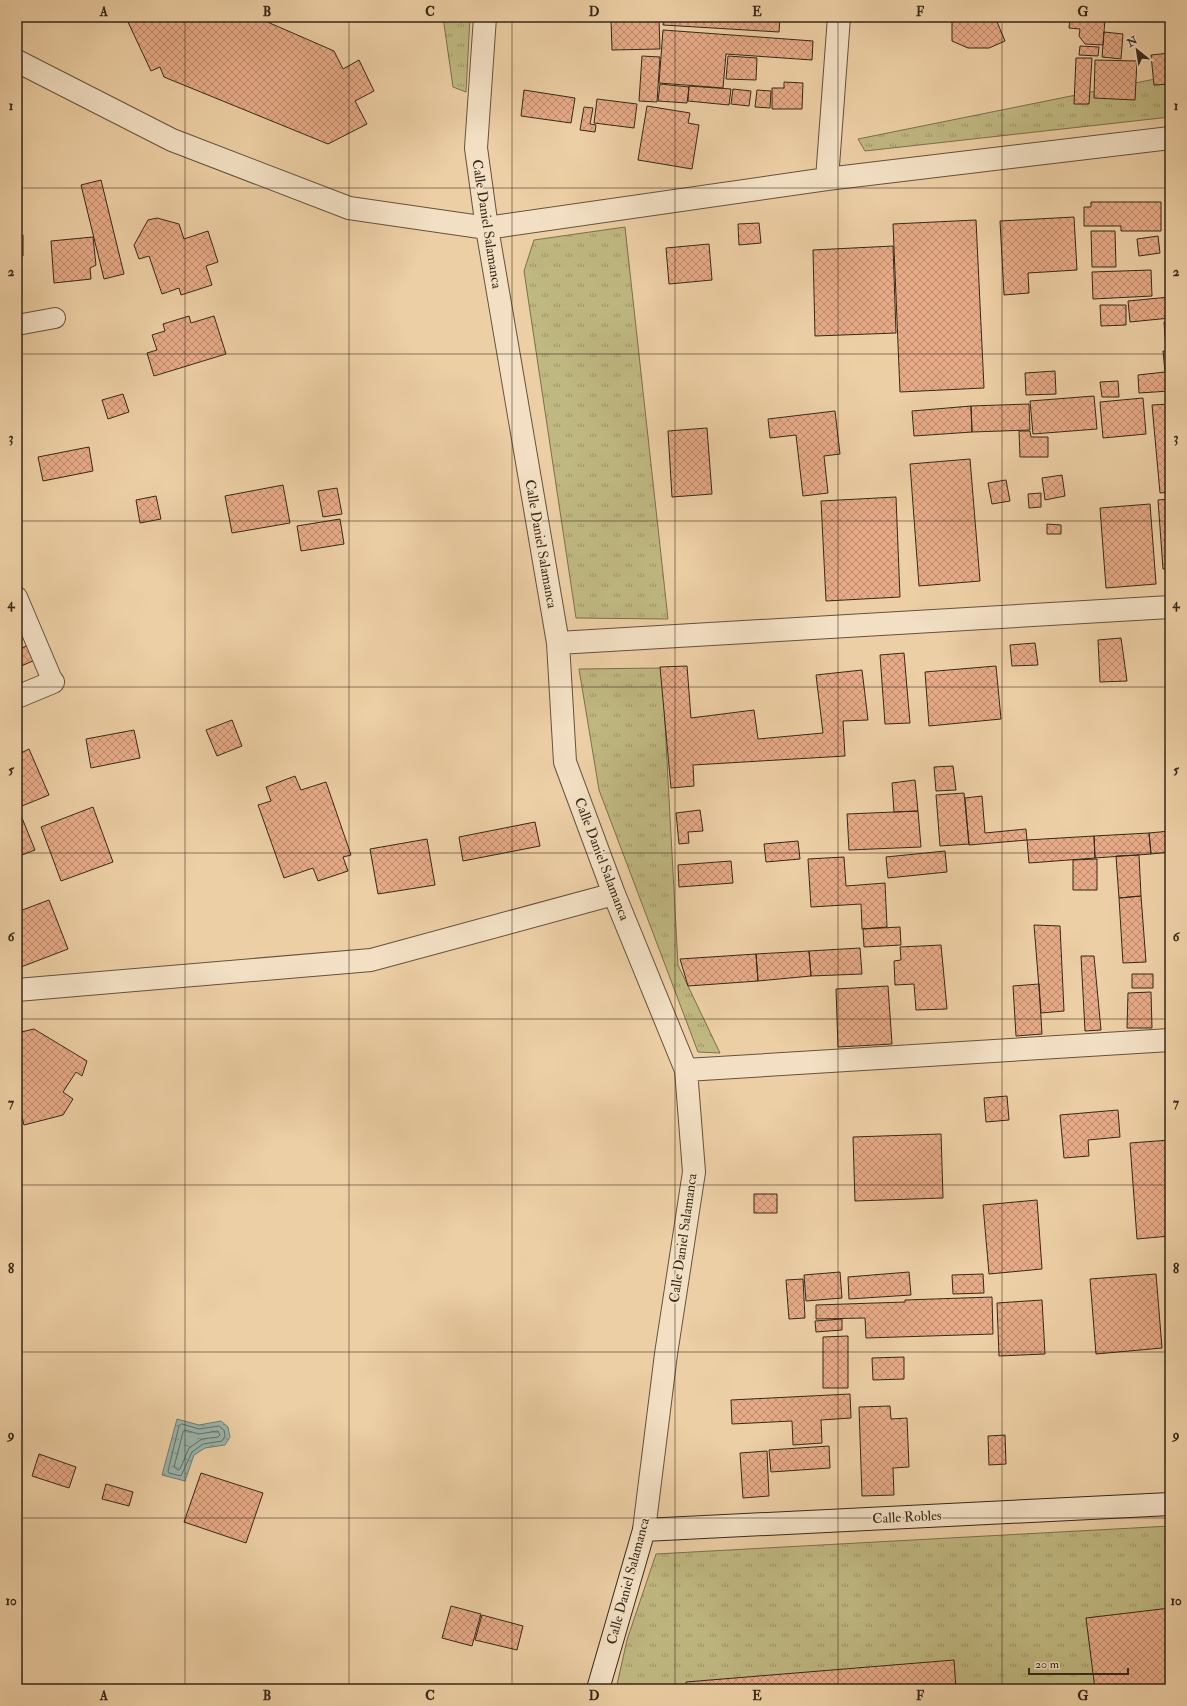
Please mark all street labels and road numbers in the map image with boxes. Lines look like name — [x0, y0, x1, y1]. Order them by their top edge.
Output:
street label: Calle Daniel Salamanca — [468, 158, 506, 290]
street label: Calle Daniel Salamanca — [521, 478, 561, 610]
street label: Calle Daniel Salamanca — [571, 795, 633, 923]
street label: Calle Daniel Salamanca — [666, 1172, 701, 1304]
street label: Calle Robles — [872, 1507, 942, 1527]
street label: Calle Daniel Salamanca — [603, 1516, 653, 1646]

